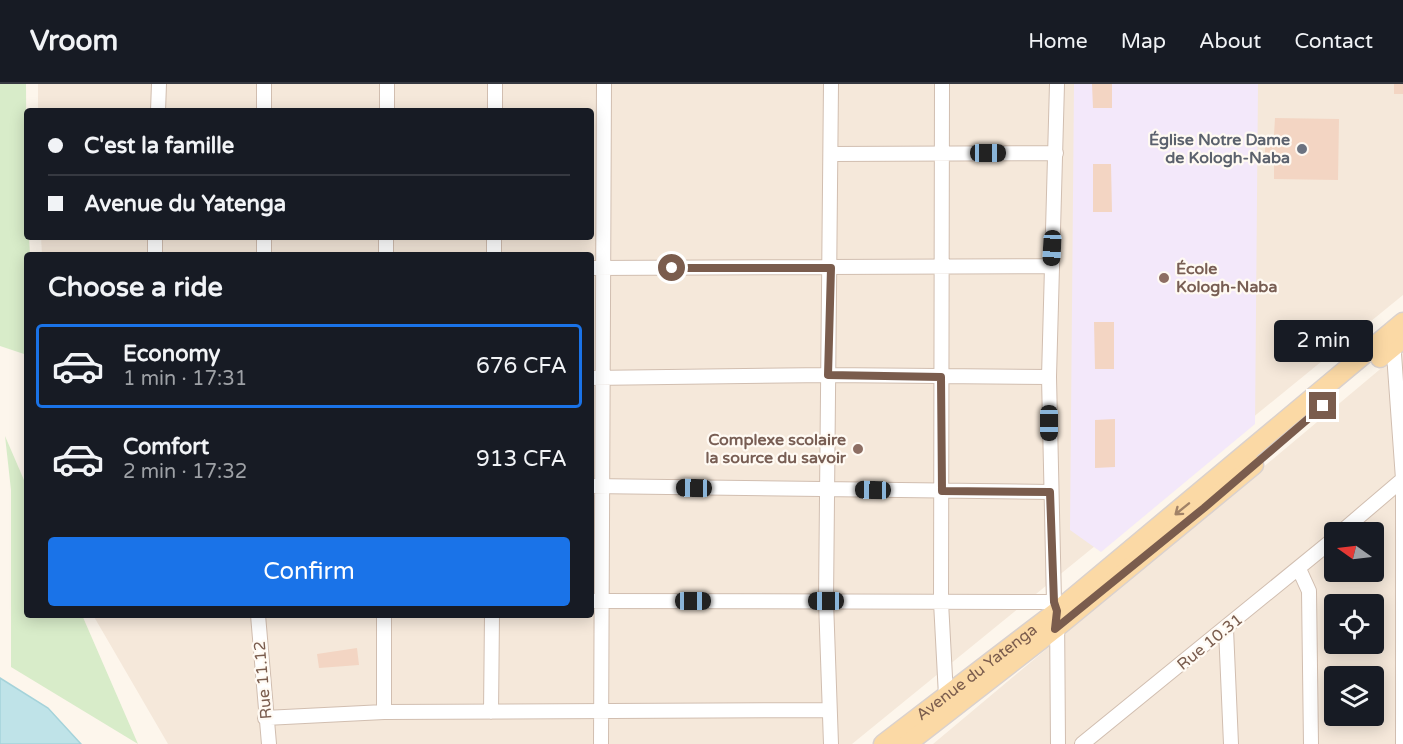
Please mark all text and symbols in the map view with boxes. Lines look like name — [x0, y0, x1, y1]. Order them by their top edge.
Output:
text: Vroom — [30, 24, 118, 58]
text: Home — [1028, 29, 1088, 54]
text: Map — [1121, 29, 1166, 54]
text: About — [1199, 29, 1261, 54]
text: Contact — [1294, 29, 1373, 54]
place label: Église Notre Dame de Kologh-Naba — [1149, 130, 1290, 168]
text: C'est la famille — [84, 133, 234, 159]
marker: Église Notre Dame de Kologh-Naba — [1295, 142, 1309, 156]
car — [970, 144, 1006, 162]
text: Avenue du Yatenga — [84, 191, 286, 217]
car — [1042, 230, 1062, 266]
route start — [658, 254, 685, 281]
place label: École Kologh-Naba — [1176, 259, 1277, 297]
text: Choose a ride — [48, 271, 223, 304]
marker: École Kologh-Naba — [1157, 271, 1171, 285]
callout: 2 min — [1274, 319, 1372, 361]
text: 2 min — [1297, 329, 1350, 353]
icon: car — [51, 339, 105, 393]
text: Economy — [123, 341, 220, 367]
text: 676 CFA — [476, 353, 567, 379]
text: 1 min · 17:31 — [123, 367, 247, 391]
route end — [1309, 392, 1336, 419]
car — [1040, 405, 1058, 441]
place label: Complexe scolaire la source du savoir — [705, 430, 847, 468]
icon: car — [51, 432, 105, 486]
text: Comfort — [123, 434, 209, 460]
marker: Complexe scolaire la source du savoir — [851, 442, 865, 456]
text: 913 CFA — [476, 446, 567, 472]
text: 2 min · 17:32 — [123, 460, 247, 484]
car — [676, 479, 712, 497]
car — [855, 481, 891, 499]
one-way arrow — [1175, 502, 1190, 516]
north arrow — [1324, 522, 1384, 582]
map controls — [1324, 522, 1384, 726]
button: Confirm — [48, 537, 570, 606]
car — [675, 592, 711, 610]
car — [808, 592, 844, 610]
button: locate — [1324, 594, 1384, 654]
street label: Rue 10.31 — [1173, 609, 1247, 675]
street label: Avenue du Yatenga — [912, 620, 1041, 725]
street label: Rue 11.12 — [250, 640, 276, 720]
button: layers — [1324, 666, 1384, 726]

